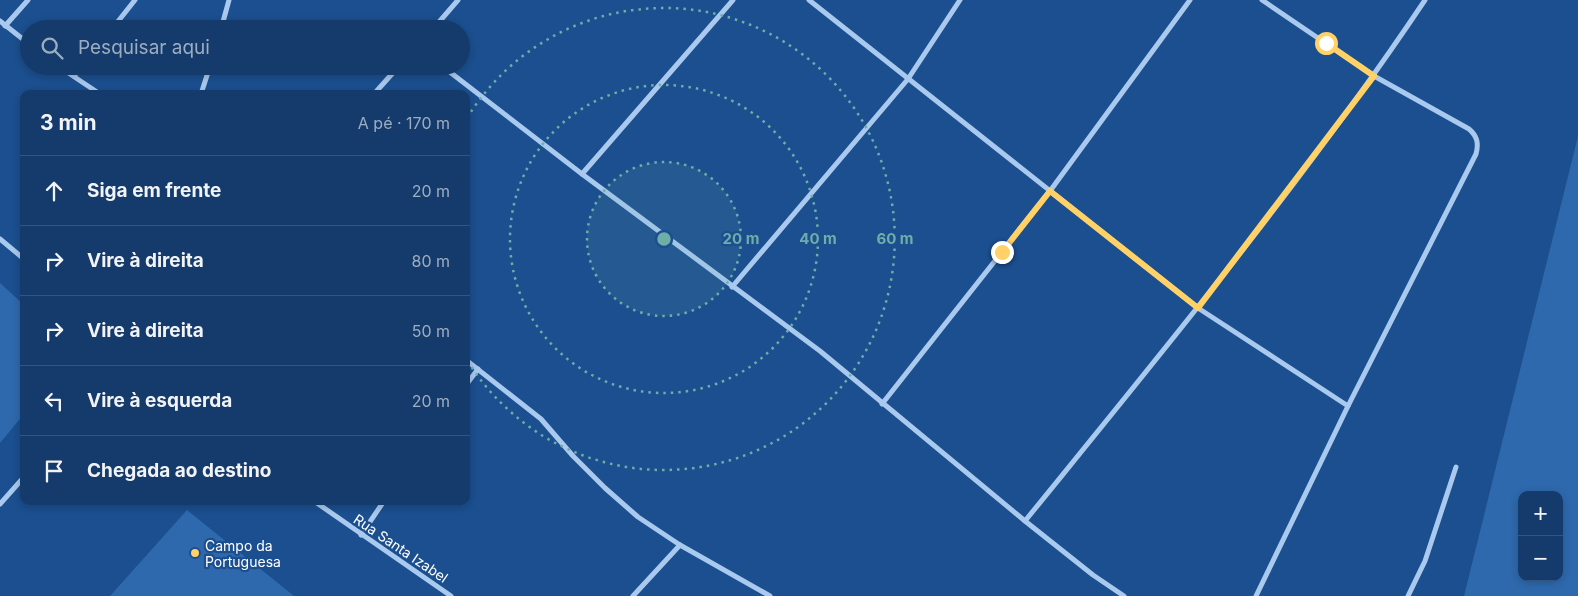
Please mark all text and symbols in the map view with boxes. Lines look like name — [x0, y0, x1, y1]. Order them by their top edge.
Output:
search box — [20, 20, 470, 75]
route start — [1315, 32, 1338, 55]
icon: search — [38, 34, 66, 62]
text: Pesquisar aqui — [78, 36, 210, 59]
text: 3 min — [40, 110, 96, 135]
text: A pé · 170 m — [358, 113, 450, 133]
icon: ahead — [40, 177, 68, 205]
text: Siga em frente — [87, 179, 221, 202]
text: 20 m — [412, 181, 450, 201]
text: 20 m — [723, 229, 759, 248]
text: 40 m — [799, 229, 837, 248]
text: 60 m — [876, 229, 914, 248]
centre of rings — [655, 230, 673, 248]
route end — [991, 241, 1014, 264]
icon: right — [40, 247, 68, 275]
text: Vire à direita — [87, 249, 204, 272]
text: 80 m — [411, 251, 450, 271]
icon: right — [40, 317, 68, 345]
text: Vire à direita — [87, 319, 204, 342]
text: 50 m — [412, 321, 450, 341]
icon: left — [40, 387, 68, 415]
text: Vire à esquerda — [87, 389, 232, 412]
text: 20 m — [412, 391, 450, 411]
icon: arrive — [40, 457, 68, 485]
text: Chegada ao destino — [87, 459, 271, 482]
map controls — [1518, 491, 1563, 581]
button: + — [1518, 491, 1563, 536]
street label: Rua Santa Izabel — [351, 510, 451, 586]
button: − — [1518, 536, 1563, 581]
place label: Campo da Portuguesa — [205, 537, 281, 570]
marker: Campo da Portuguesa — [189, 547, 201, 559]

